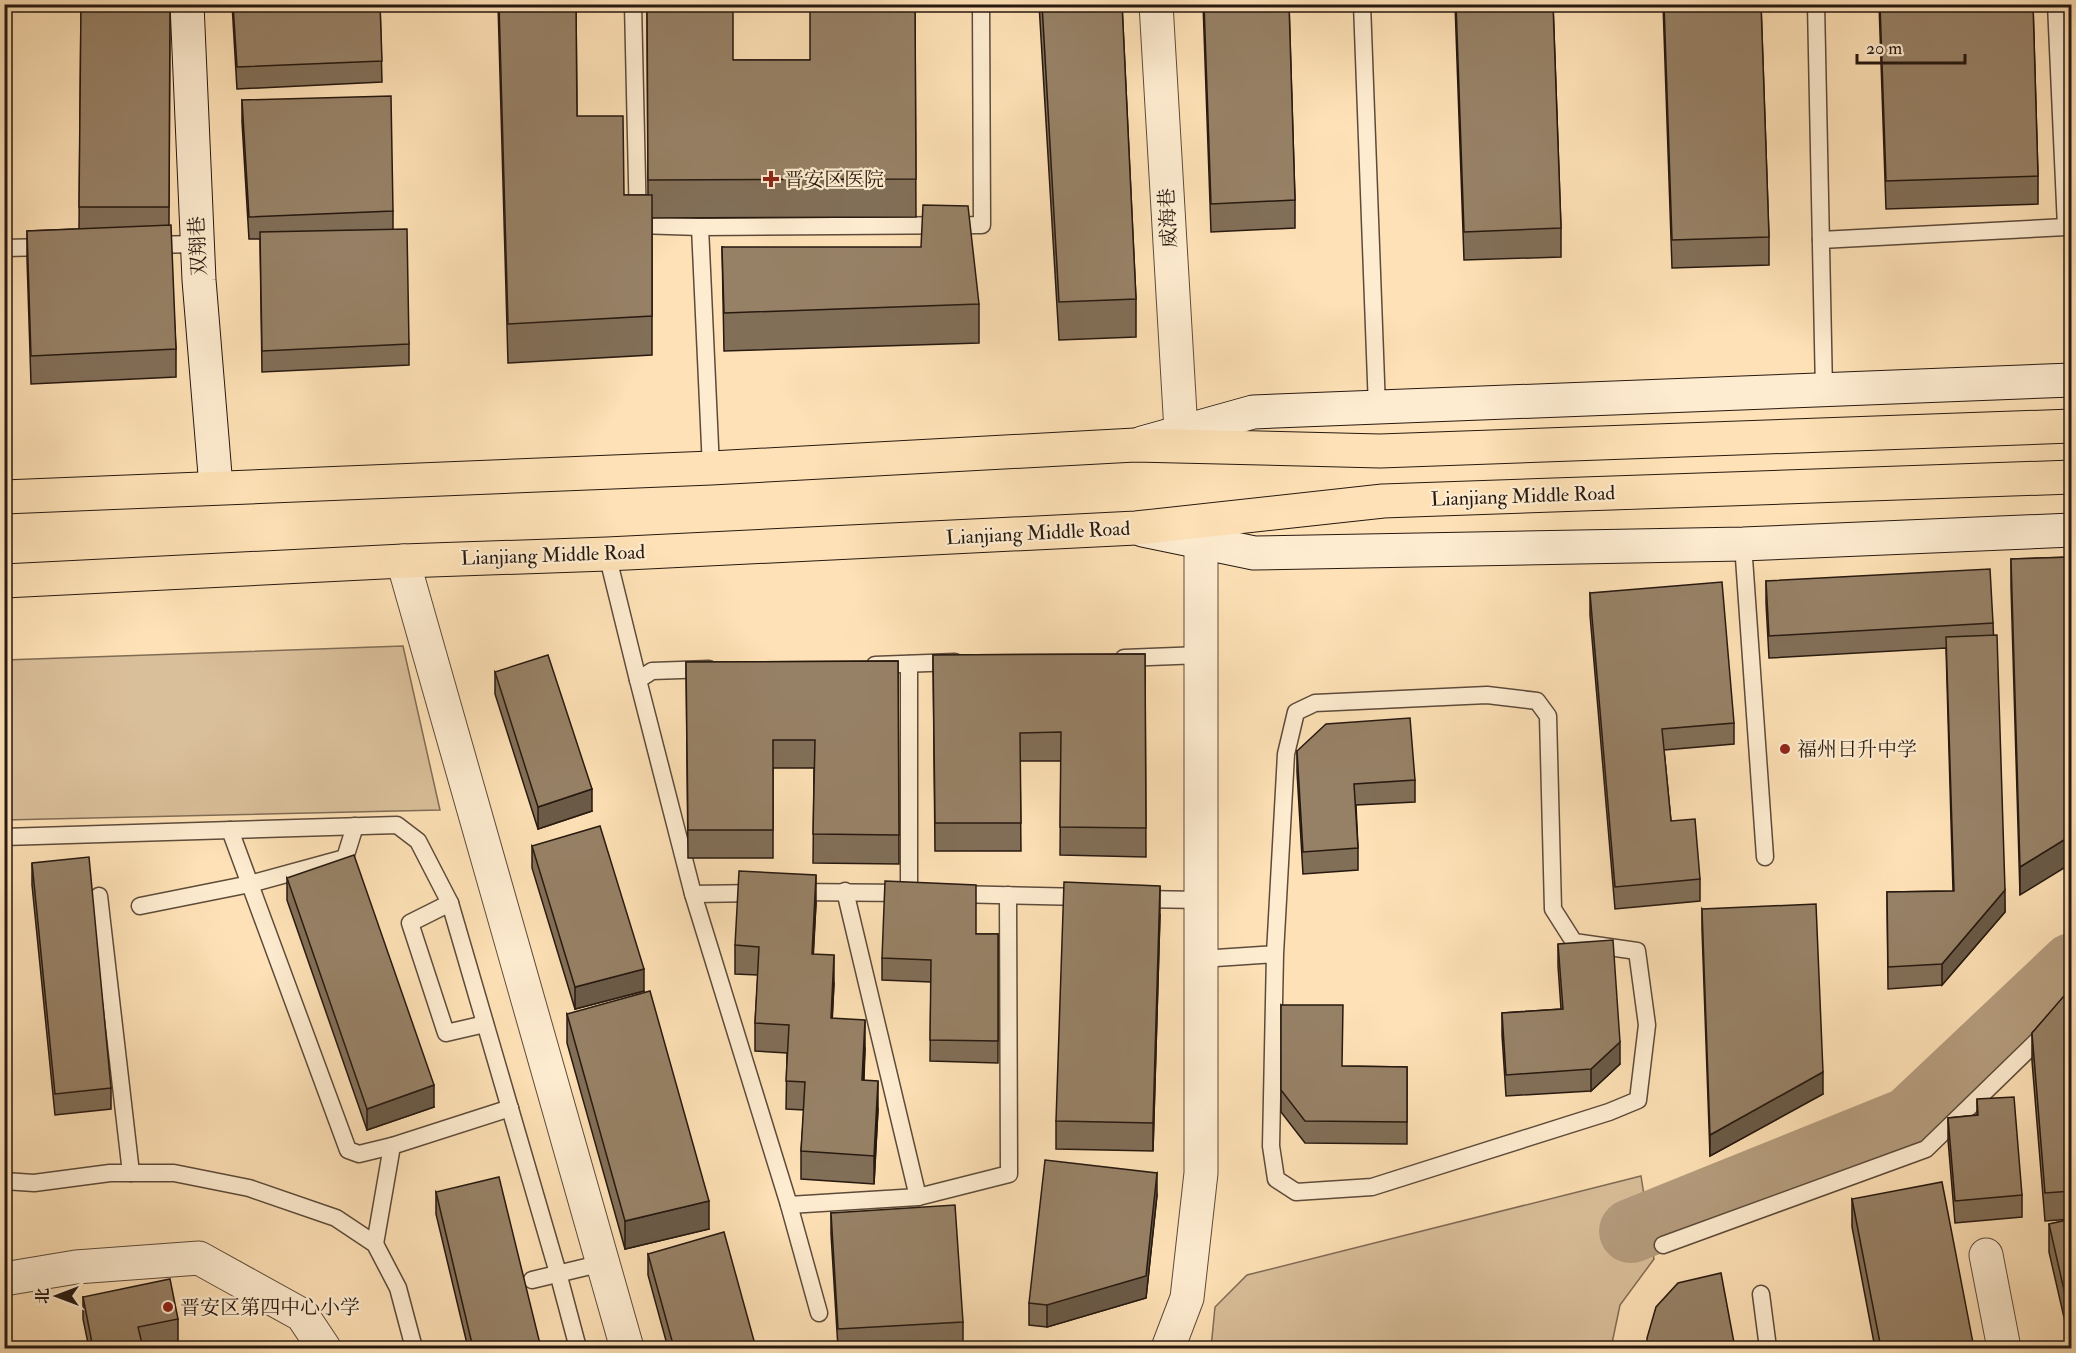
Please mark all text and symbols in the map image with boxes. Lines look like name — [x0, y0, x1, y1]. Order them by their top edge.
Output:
scale bar — [1857, 27, 1965, 65]
text: 20 m — [1866, 37, 1902, 60]
place label: 晋安区医院 — [784, 167, 884, 192]
marker: 晋安区医院 — [762, 170, 780, 188]
street label: 威海巷 — [1154, 187, 1182, 249]
street label: 双翔巷 — [184, 215, 212, 277]
street label: Lianjiang Middle Road — [1430, 480, 1616, 512]
street label: Lianjiang Middle Road — [945, 516, 1131, 550]
street label: Lianjiang Middle Road — [460, 539, 646, 571]
place label: 福州日升中学 — [1797, 737, 1917, 762]
marker: 福州日升中学 — [1778, 742, 1792, 756]
north arrow — [27, 1266, 87, 1326]
text: 北 — [33, 1288, 53, 1304]
place label: 晋安区第四中心小学 — [180, 1295, 360, 1320]
marker: 晋安区第四中心小学 — [161, 1300, 175, 1314]

